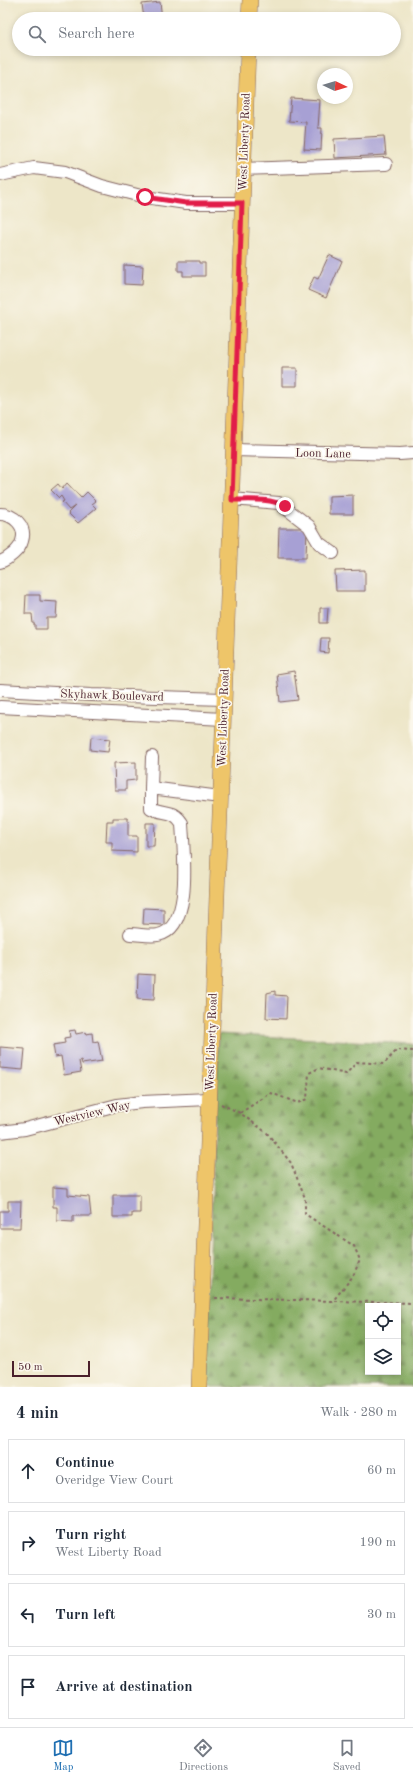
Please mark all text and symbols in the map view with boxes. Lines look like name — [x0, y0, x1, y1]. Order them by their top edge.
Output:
search box — [12, 12, 401, 56]
icon: search — [26, 23, 48, 45]
text: Search here — [58, 27, 135, 42]
north arrow — [317, 68, 353, 104]
street label: West Liberty Road — [237, 93, 253, 191]
route start — [136, 188, 154, 206]
street label: Loon Lane — [295, 448, 351, 460]
route end — [276, 497, 294, 515]
street label: West Liberty Road — [216, 669, 232, 767]
street label: Skyhawk Boulevard — [60, 688, 164, 704]
street label: West Liberty Road — [204, 993, 220, 1091]
street label: Westview Way — [53, 1099, 132, 1129]
map controls — [365, 1303, 401, 1375]
button: locate — [365, 1303, 401, 1339]
button: layers — [365, 1339, 401, 1375]
scale bar — [12, 1359, 90, 1378]
text: 50 m — [18, 1362, 43, 1373]
text: 4 min — [16, 1405, 59, 1422]
text: Walk · 280 m — [320, 1406, 397, 1419]
text: Continue — [55, 1456, 114, 1471]
icon: ahead — [17, 1460, 39, 1482]
text: 60 m — [367, 1464, 396, 1477]
text: Overidge View Court — [55, 1474, 173, 1487]
text: Turn right — [55, 1528, 126, 1543]
icon: right — [17, 1532, 39, 1554]
text: 190 m — [359, 1536, 396, 1549]
text: West Liberty Road — [55, 1546, 162, 1559]
icon: left — [17, 1604, 39, 1626]
text: Turn left — [55, 1608, 115, 1623]
text: 30 m — [367, 1608, 396, 1621]
icon: arrive — [17, 1676, 39, 1698]
text: Arrive at destination — [55, 1680, 193, 1695]
tab: Map — [52, 1737, 74, 1775]
tab: Directions — [179, 1737, 228, 1775]
tab: Saved — [333, 1737, 361, 1775]

